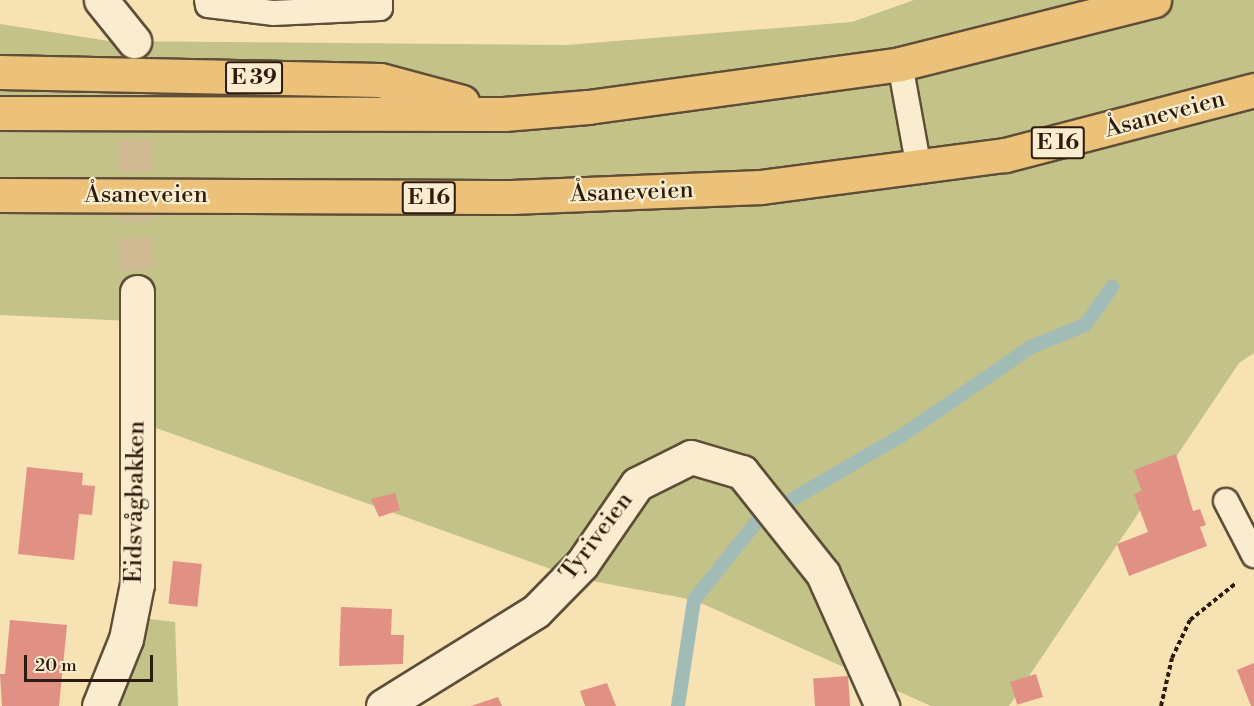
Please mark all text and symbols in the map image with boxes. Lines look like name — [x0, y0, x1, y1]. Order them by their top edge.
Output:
road number: E 39 — [224, 59, 284, 97]
street label: Åsaneveien — [1102, 85, 1228, 145]
road number: E 16 — [1030, 124, 1086, 162]
street label: Åsaneveien — [570, 176, 694, 210]
road number: E 16 — [400, 179, 458, 217]
street label: Åsaneveien — [84, 182, 208, 210]
street label: Eidsvågbakken — [120, 420, 152, 584]
street label: Tyriveien — [554, 487, 640, 587]
scale bar — [27, 643, 156, 681]
text: 20 m — [35, 654, 77, 677]

